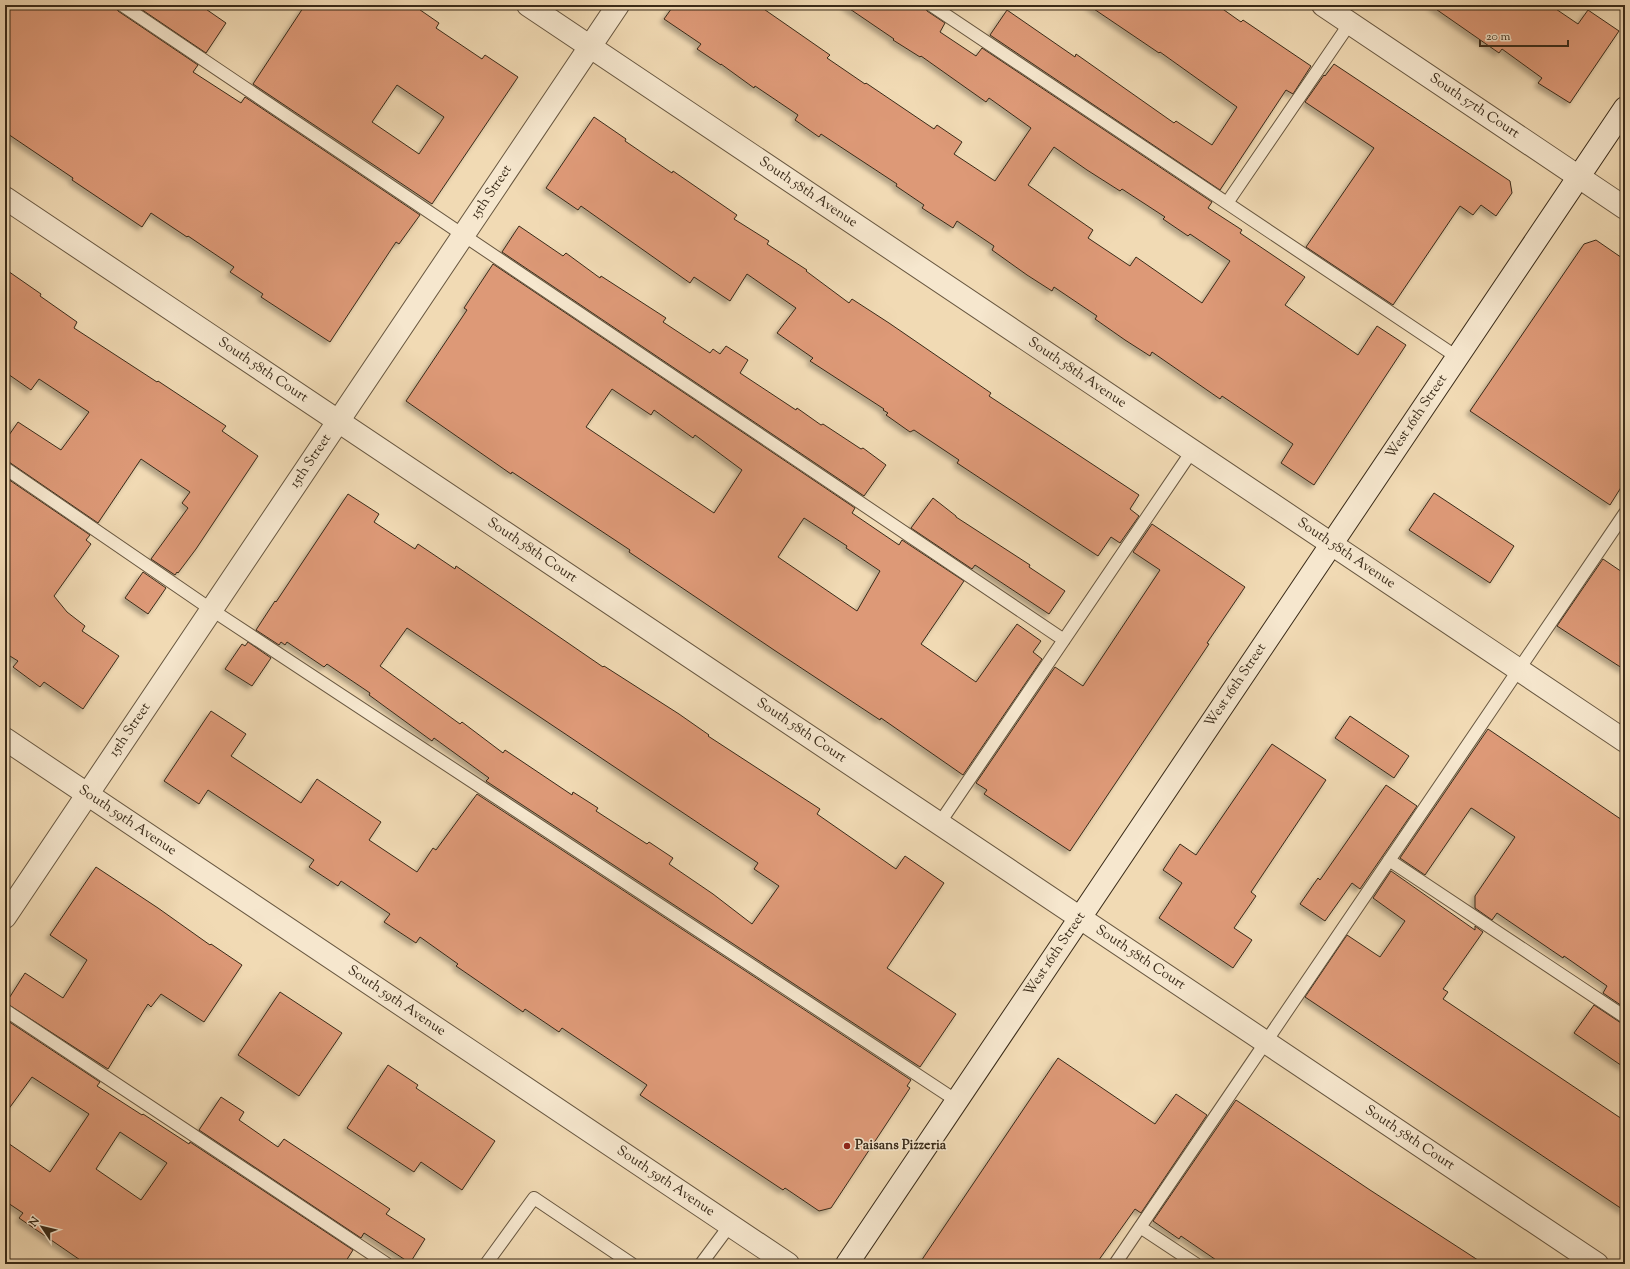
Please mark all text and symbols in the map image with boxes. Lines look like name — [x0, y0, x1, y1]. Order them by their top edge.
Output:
scale bar — [1480, 22, 1568, 48]
text: 20 m — [1486, 28, 1511, 46]
street label: South 57th Court — [1425, 69, 1523, 144]
street label: South 58th Avenue — [755, 152, 861, 233]
street label: 15th Street — [466, 161, 518, 224]
street label: South 58th Court — [214, 333, 312, 408]
street label: South 58th Avenue — [1024, 333, 1130, 414]
street label: West 16th Street — [1381, 371, 1453, 463]
street label: 15th Street — [286, 430, 337, 493]
street label: South 58th Court — [483, 513, 581, 588]
street label: South 58th Avenue — [1293, 514, 1399, 594]
street label: West 16th Street — [1201, 639, 1272, 732]
street label: South 58th Court — [752, 694, 850, 769]
street label: 15th Street — [105, 699, 156, 761]
street label: South 59th Avenue — [74, 781, 180, 861]
street label: West 16th Street — [1020, 908, 1091, 1001]
street label: South 58th Court — [1091, 921, 1189, 996]
street label: South 59th Avenue — [343, 961, 449, 1041]
street label: South 58th Court — [1360, 1101, 1458, 1176]
place label: Paisans Pizzeria — [855, 1136, 947, 1156]
marker: Paisans Pizzeria — [842, 1141, 852, 1151]
street label: South 59th Avenue — [612, 1142, 718, 1222]
north arrow — [22, 1207, 62, 1247]
text: N — [25, 1213, 44, 1231]

